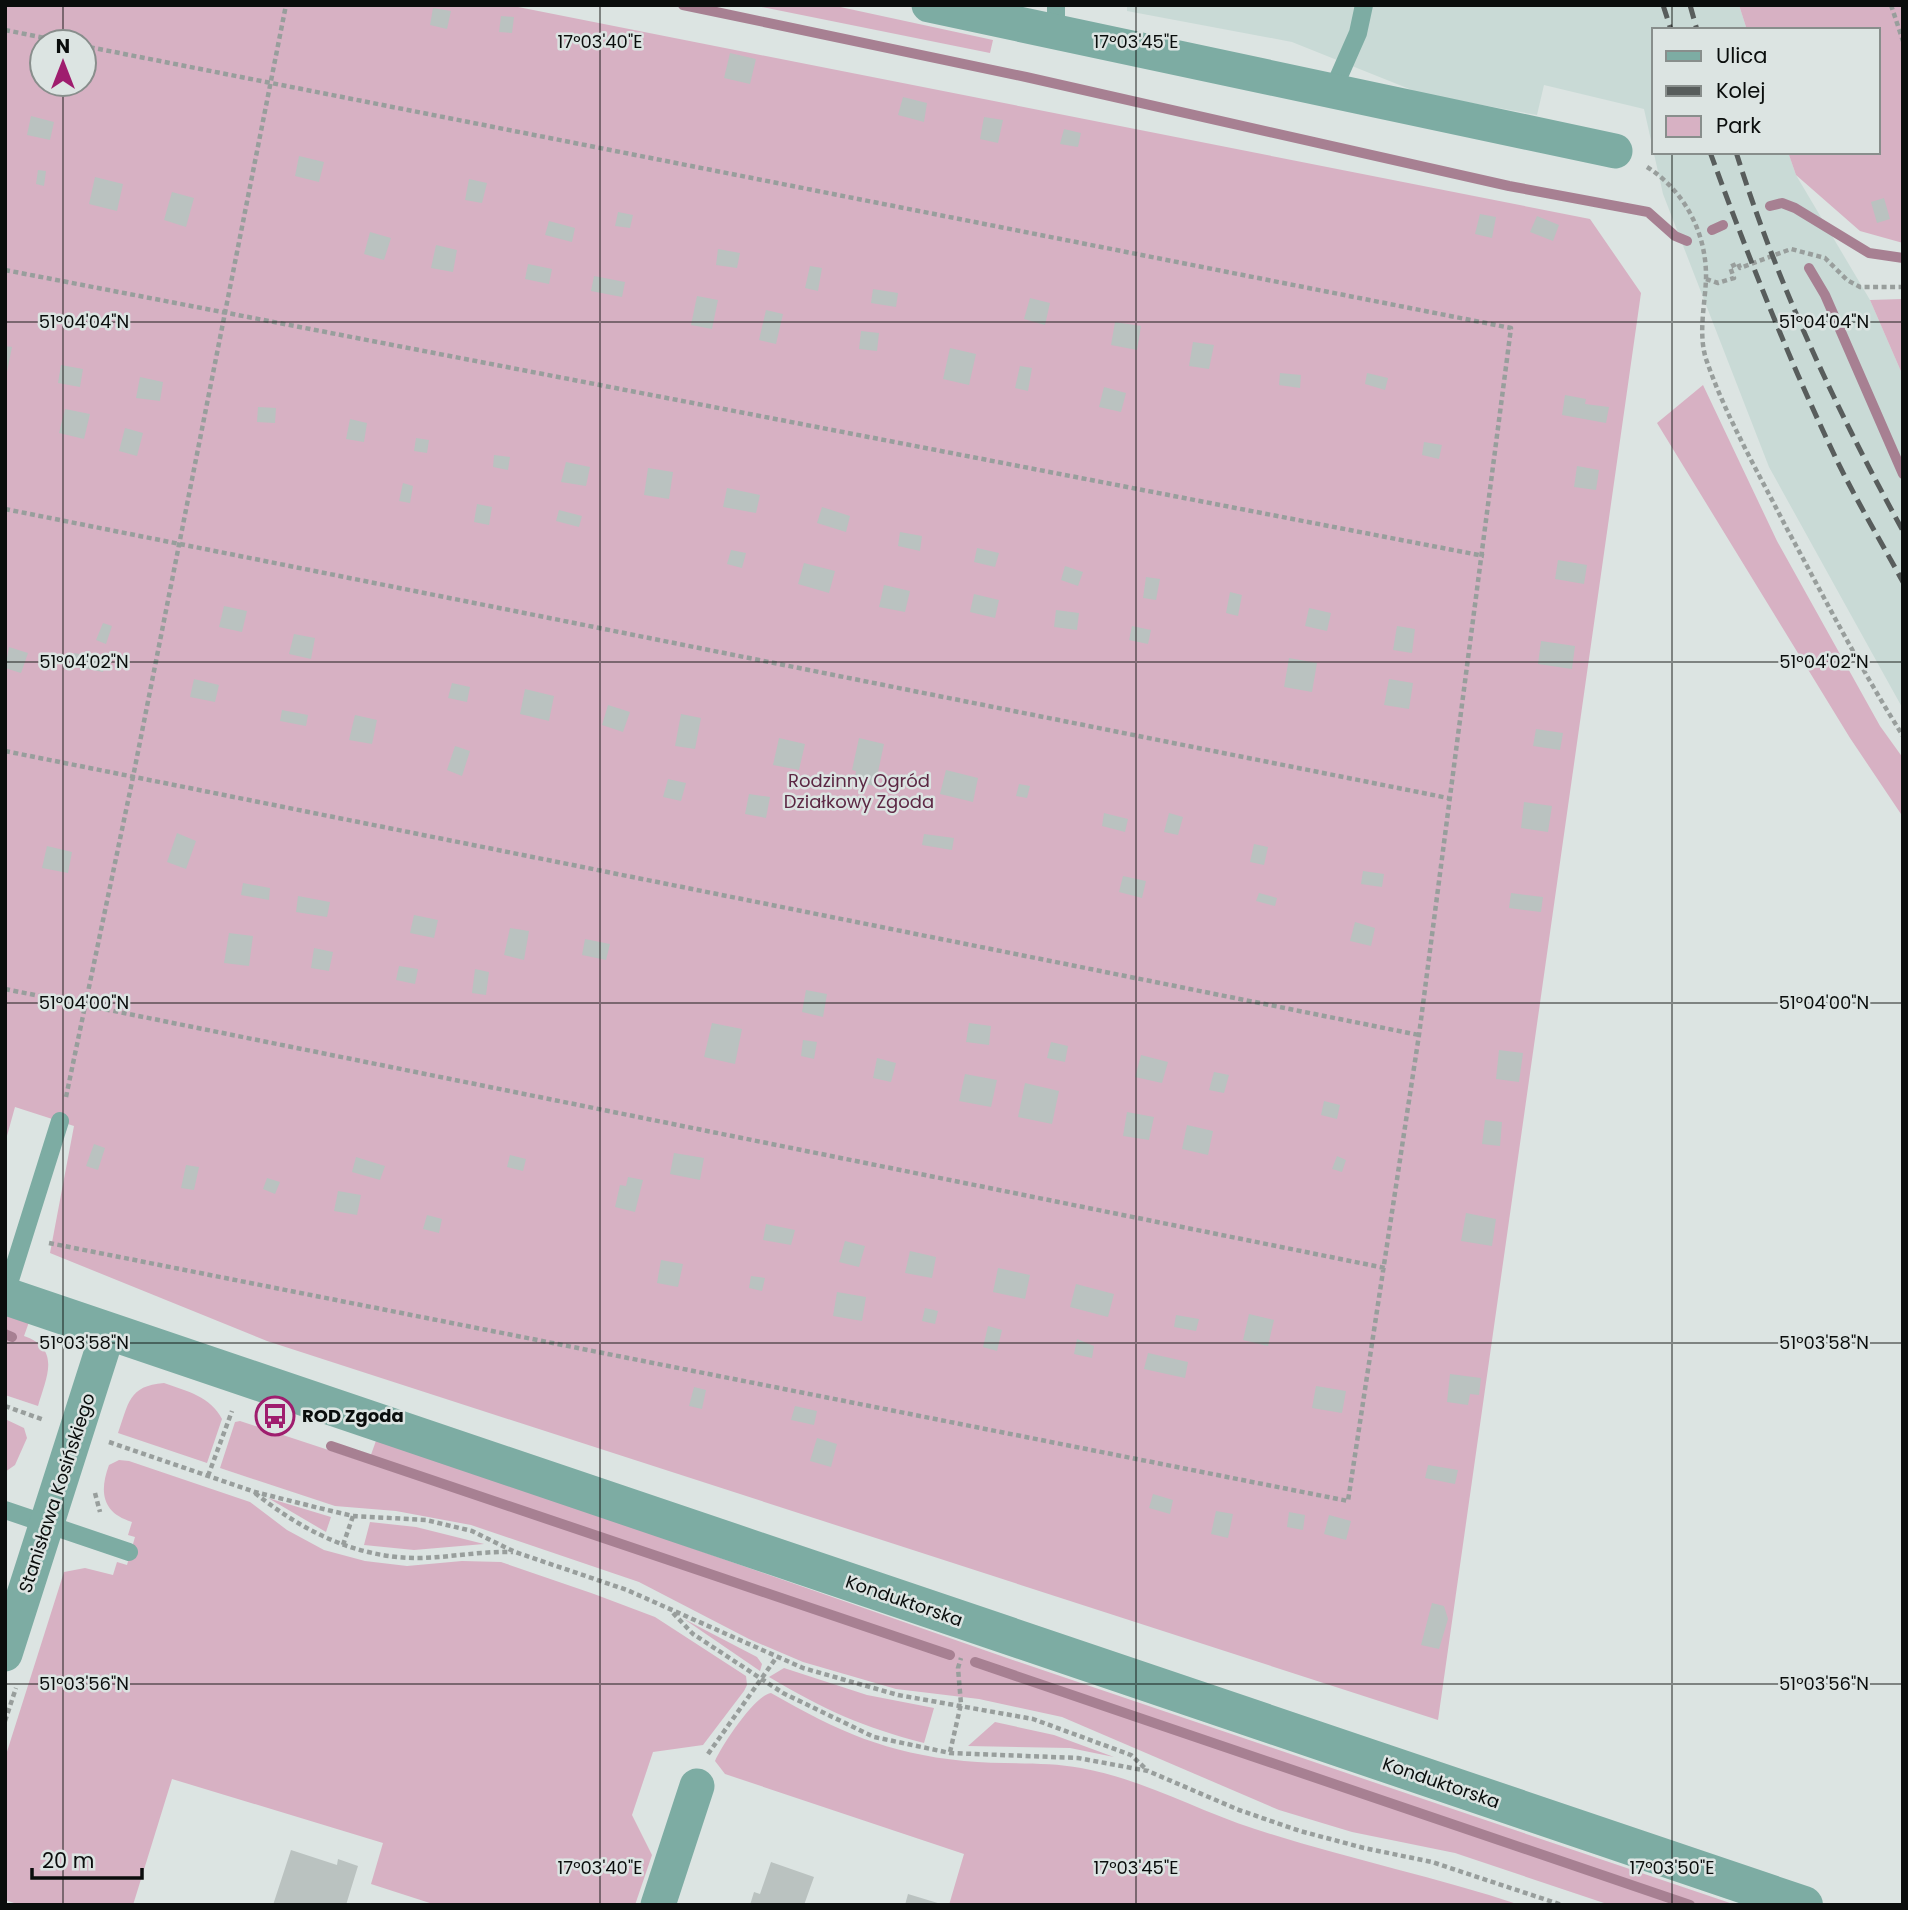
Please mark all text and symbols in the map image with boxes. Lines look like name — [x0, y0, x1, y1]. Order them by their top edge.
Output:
north arrow — [28, 28, 98, 98]
legend — [1652, 28, 1880, 154]
text: 17°03'40"E — [558, 29, 642, 54]
text: 17°03'45"E — [1094, 29, 1178, 54]
text: N — [56, 33, 70, 60]
text: Ulica — [1716, 41, 1767, 70]
text: Kolej — [1716, 76, 1765, 105]
text: Park — [1716, 111, 1761, 140]
text: 51°04'04"N — [39, 309, 129, 334]
text: 51°04'04"N — [1779, 309, 1869, 334]
text: 51°04'02"N — [39, 649, 129, 674]
text: 51°04'02"N — [1779, 649, 1869, 674]
park label: Rodzinny Ogród Działkowy Zgoda — [784, 768, 934, 814]
text: 51°04'00"N — [39, 990, 129, 1015]
text: 51°04'00"N — [1779, 990, 1869, 1015]
text: 51°03'58"N — [39, 1330, 129, 1355]
text: 51°03'58"N — [1779, 1330, 1869, 1355]
street label: Stanisława Kosińskiego — [12, 1390, 101, 1596]
bus stop icon: ROD Zgoda — [254, 1395, 296, 1437]
place label: ROD Zgoda — [302, 1403, 404, 1428]
street label: Konduktorska — [842, 1569, 966, 1632]
text: 51°03'56"N — [39, 1671, 129, 1696]
text: 51°03'56"N — [1779, 1671, 1869, 1696]
street label: Konduktorska — [1379, 1751, 1503, 1814]
scale bar — [32, 1836, 142, 1880]
text: 20 m — [42, 1846, 95, 1875]
text: 17°03'40"E — [558, 1855, 642, 1880]
text: 17°03'45"E — [1094, 1855, 1178, 1880]
text: 17°03'50"E — [1630, 1855, 1714, 1880]

